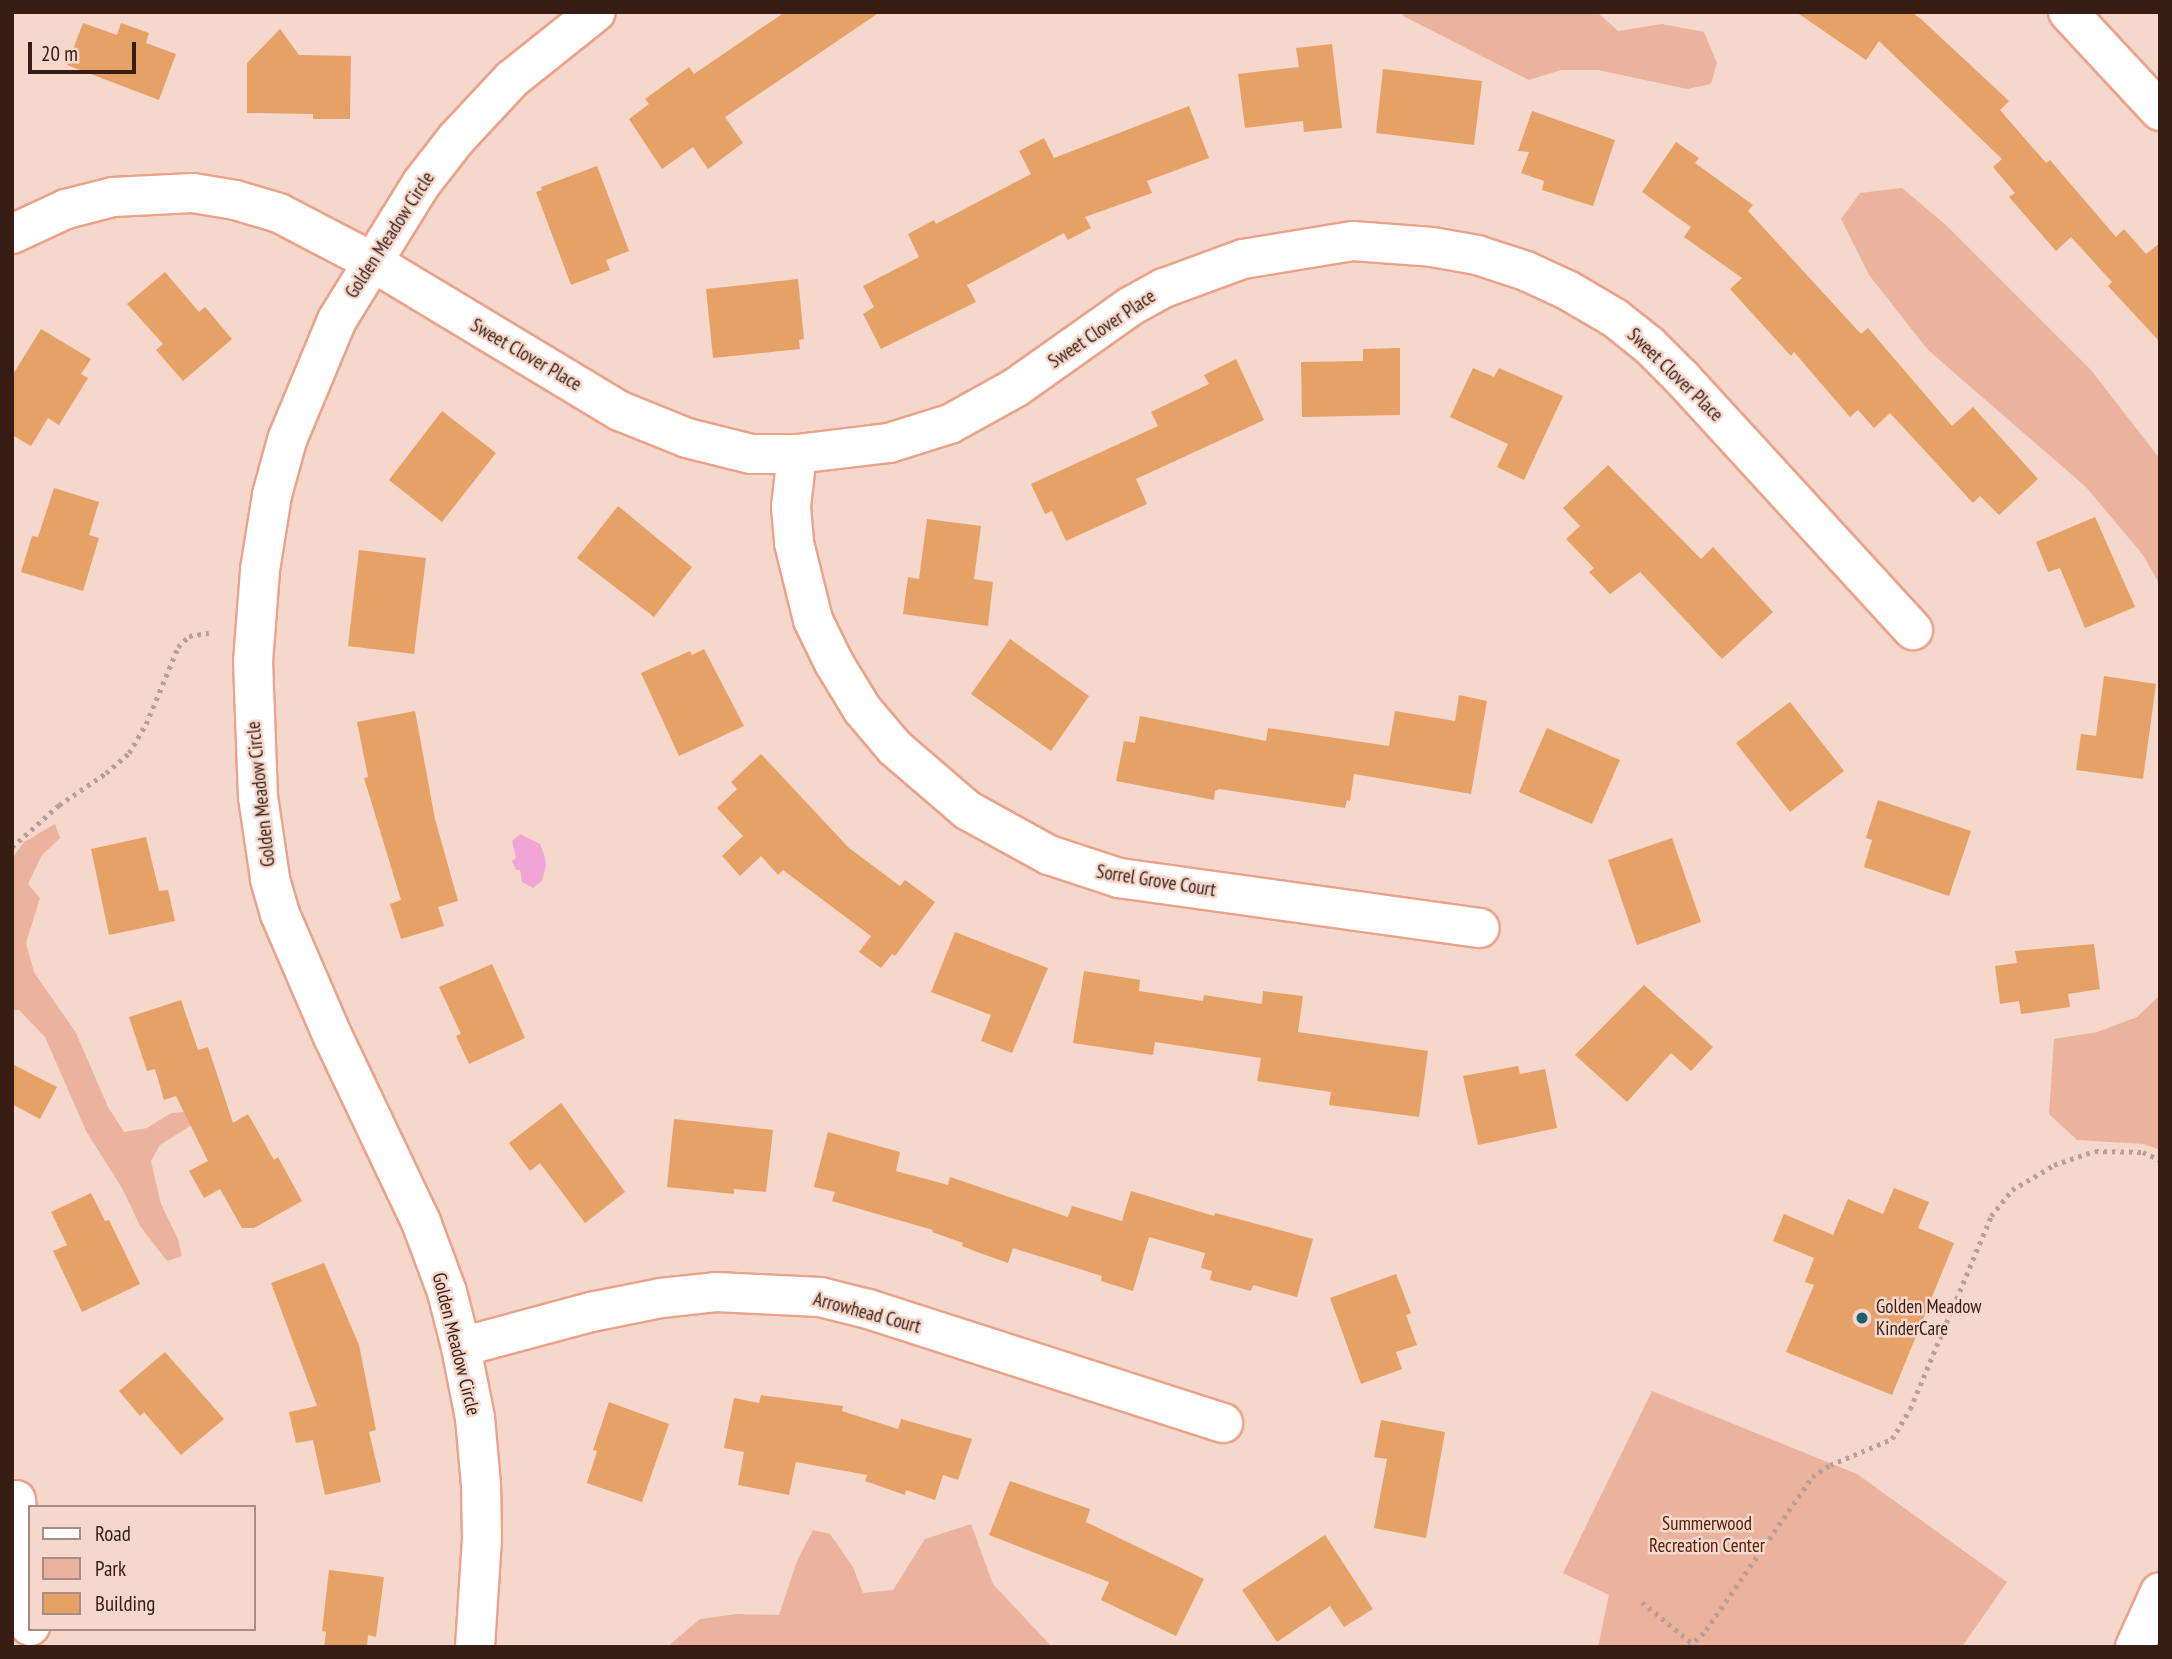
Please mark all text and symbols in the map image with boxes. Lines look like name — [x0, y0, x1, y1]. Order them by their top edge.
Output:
scale bar — [32, 28, 140, 72]
text: 20 m — [41, 40, 78, 67]
street label: Golden Meadow Circle — [341, 167, 439, 303]
street label: Sweet Clover Place — [1044, 285, 1160, 373]
street label: Sweet Clover Place — [466, 314, 586, 396]
street label: Sweet Clover Place — [1622, 324, 1728, 426]
street label: Golden Meadow Circle — [242, 720, 280, 868]
street label: Sorrel Grove Court — [1095, 860, 1217, 902]
street label: Golden Meadow Circle — [427, 1270, 485, 1418]
street label: Arrowhead Court — [811, 1288, 923, 1338]
place label: Golden Meadow KinderCare — [1876, 1296, 1981, 1340]
marker: Golden Meadow KinderCare — [1854, 1310, 1870, 1326]
legend — [28, 1505, 256, 1631]
park label: Summerwood Recreation Center — [1649, 1513, 1765, 1557]
text: Road — [95, 1520, 131, 1547]
text: Park — [95, 1555, 126, 1582]
text: Building — [95, 1590, 155, 1617]

